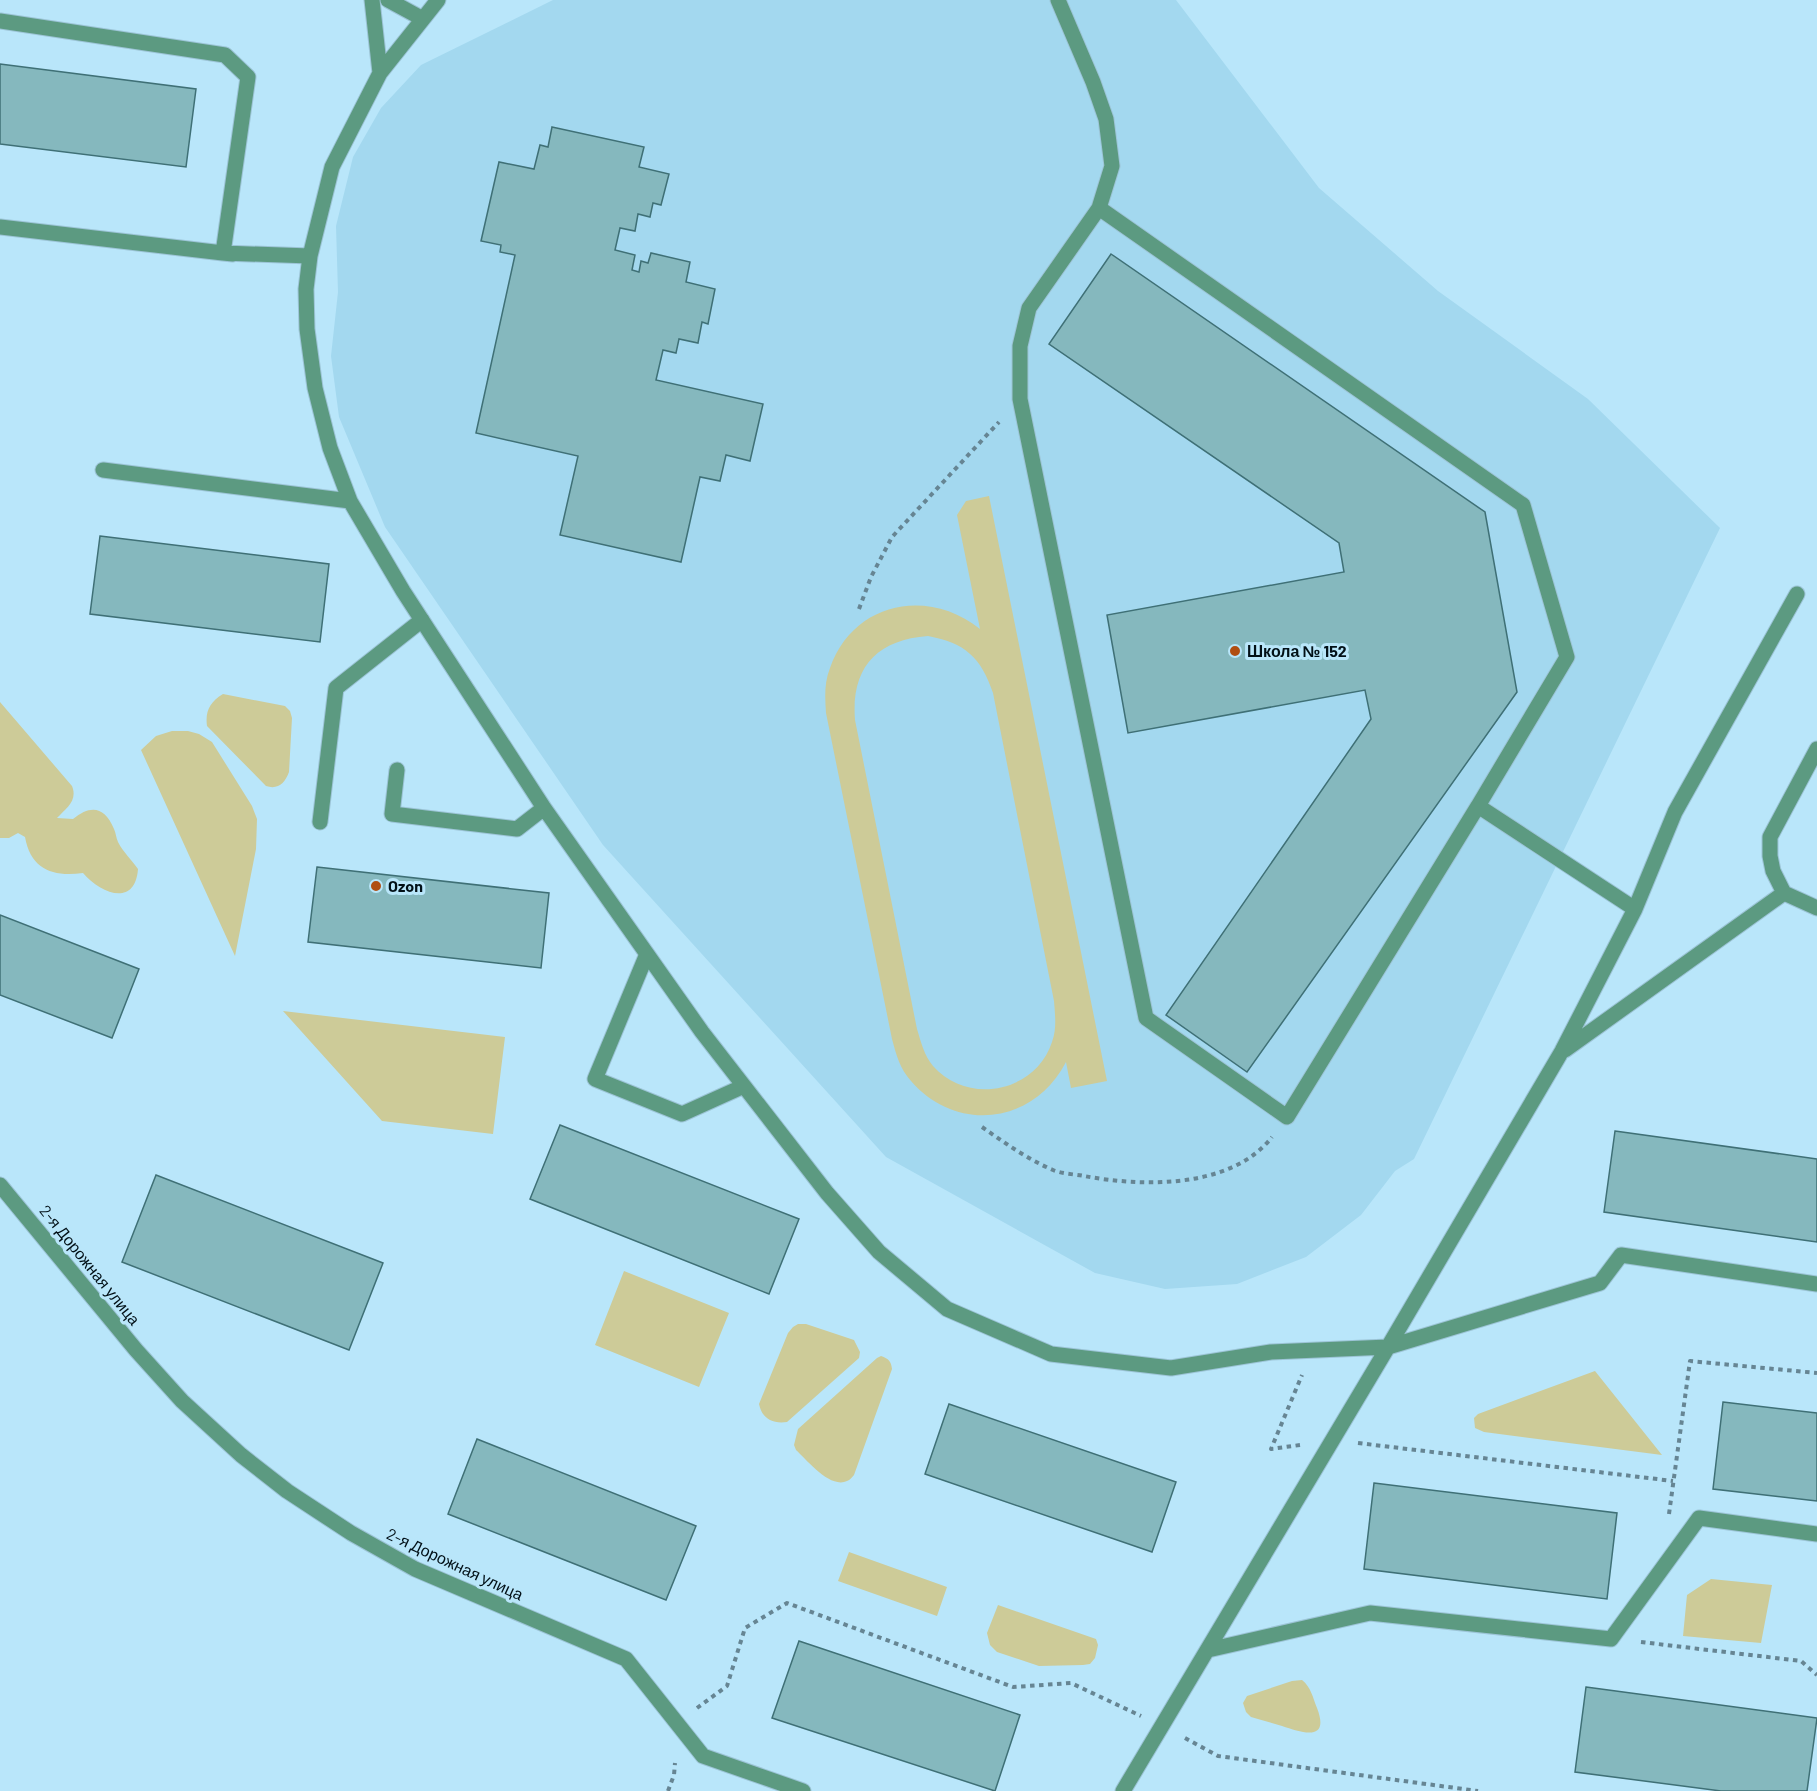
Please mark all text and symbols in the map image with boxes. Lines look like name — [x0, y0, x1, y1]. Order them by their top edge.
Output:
place label: Школа № 152 — [1247, 641, 1347, 660]
marker: Школа № 152 — [1228, 644, 1242, 658]
place label: Ozon — [388, 876, 423, 895]
marker: Ozon — [369, 879, 383, 893]
street label: 2-я Дорожная улица — [36, 1201, 145, 1328]
street label: 2-я Дорожная улица — [384, 1524, 527, 1604]

